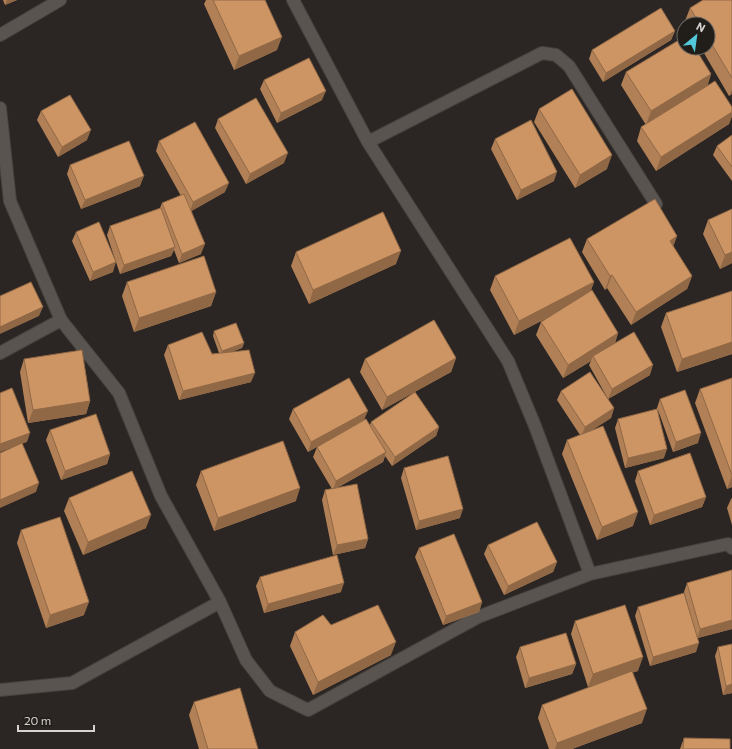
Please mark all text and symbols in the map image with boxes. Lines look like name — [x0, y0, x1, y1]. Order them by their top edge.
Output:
north arrow — [676, 16, 716, 56]
text: N — [694, 19, 708, 35]
scale bar — [18, 707, 94, 733]
text: 20 m — [24, 713, 51, 727]

